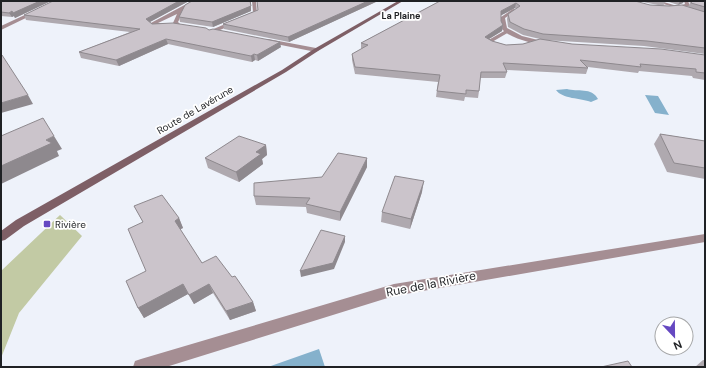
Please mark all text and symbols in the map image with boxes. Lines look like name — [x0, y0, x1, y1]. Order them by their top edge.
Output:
district label: La Plaine — [381, 10, 421, 22]
street label: Route de Lavérune — [154, 83, 236, 137]
place label: Rivière — [55, 218, 86, 231]
marker: Rivière — [42, 219, 52, 229]
street label: Rue de la Rivière — [385, 267, 477, 301]
north arrow — [654, 316, 694, 356]
text: N — [671, 337, 684, 353]

